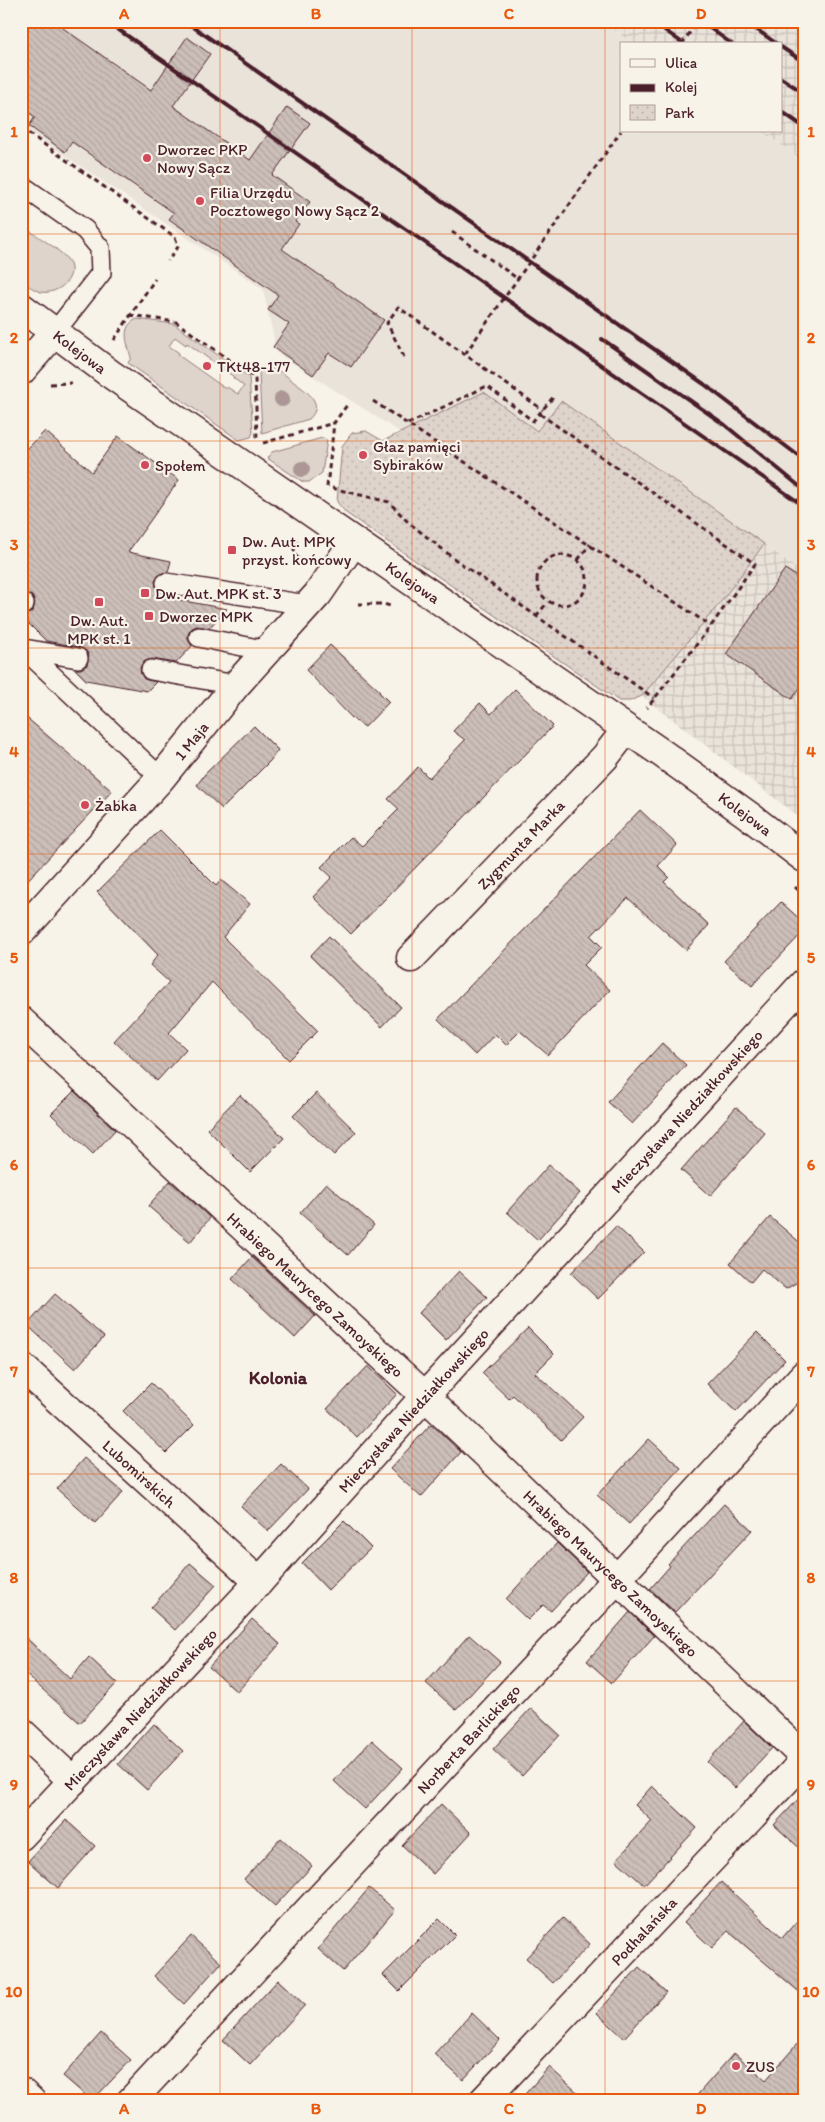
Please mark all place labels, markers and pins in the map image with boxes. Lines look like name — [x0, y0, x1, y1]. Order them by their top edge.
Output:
place label: Dworzec PKP Nowy Sącz — [157, 140, 247, 177]
marker: Dworzec PKP Nowy Sącz — [141, 152, 153, 164]
place label: Filia Urzędu Pocztowego Nowy Sącz 2 — [210, 183, 380, 220]
marker: Filia Urzędu Pocztowego Nowy Sącz 2 — [194, 195, 206, 207]
place label: TKt48-177 — [217, 357, 290, 376]
marker: TKt48-177 — [201, 360, 213, 372]
place label: Głaz pamięci Sybiraków — [373, 437, 461, 474]
marker: Głaz pamięci Sybiraków — [357, 449, 369, 461]
place label: Społem — [155, 456, 206, 475]
marker: Społem — [139, 459, 151, 471]
place label: Dw. Aut. MPK przyst. końcowy — [242, 532, 352, 569]
marker: Dw. Aut. MPK przyst. końcowy — [226, 544, 238, 556]
place label: Dw. Aut. MPK st. 3 — [155, 584, 282, 603]
marker: Dw. Aut. MPK st. 3 — [139, 587, 151, 599]
marker: Dw. Aut. MPK st. 1 — [93, 596, 105, 608]
place label: Dworzec MPK — [159, 607, 254, 626]
marker: Dworzec MPK — [143, 610, 155, 622]
place label: Dw. Aut. MPK st. 1 — [67, 611, 131, 648]
place label: Żabka — [95, 796, 137, 815]
marker: Żabka — [79, 799, 91, 811]
place label: ZUS — [746, 2057, 775, 2076]
marker: ZUS — [730, 2060, 742, 2072]

